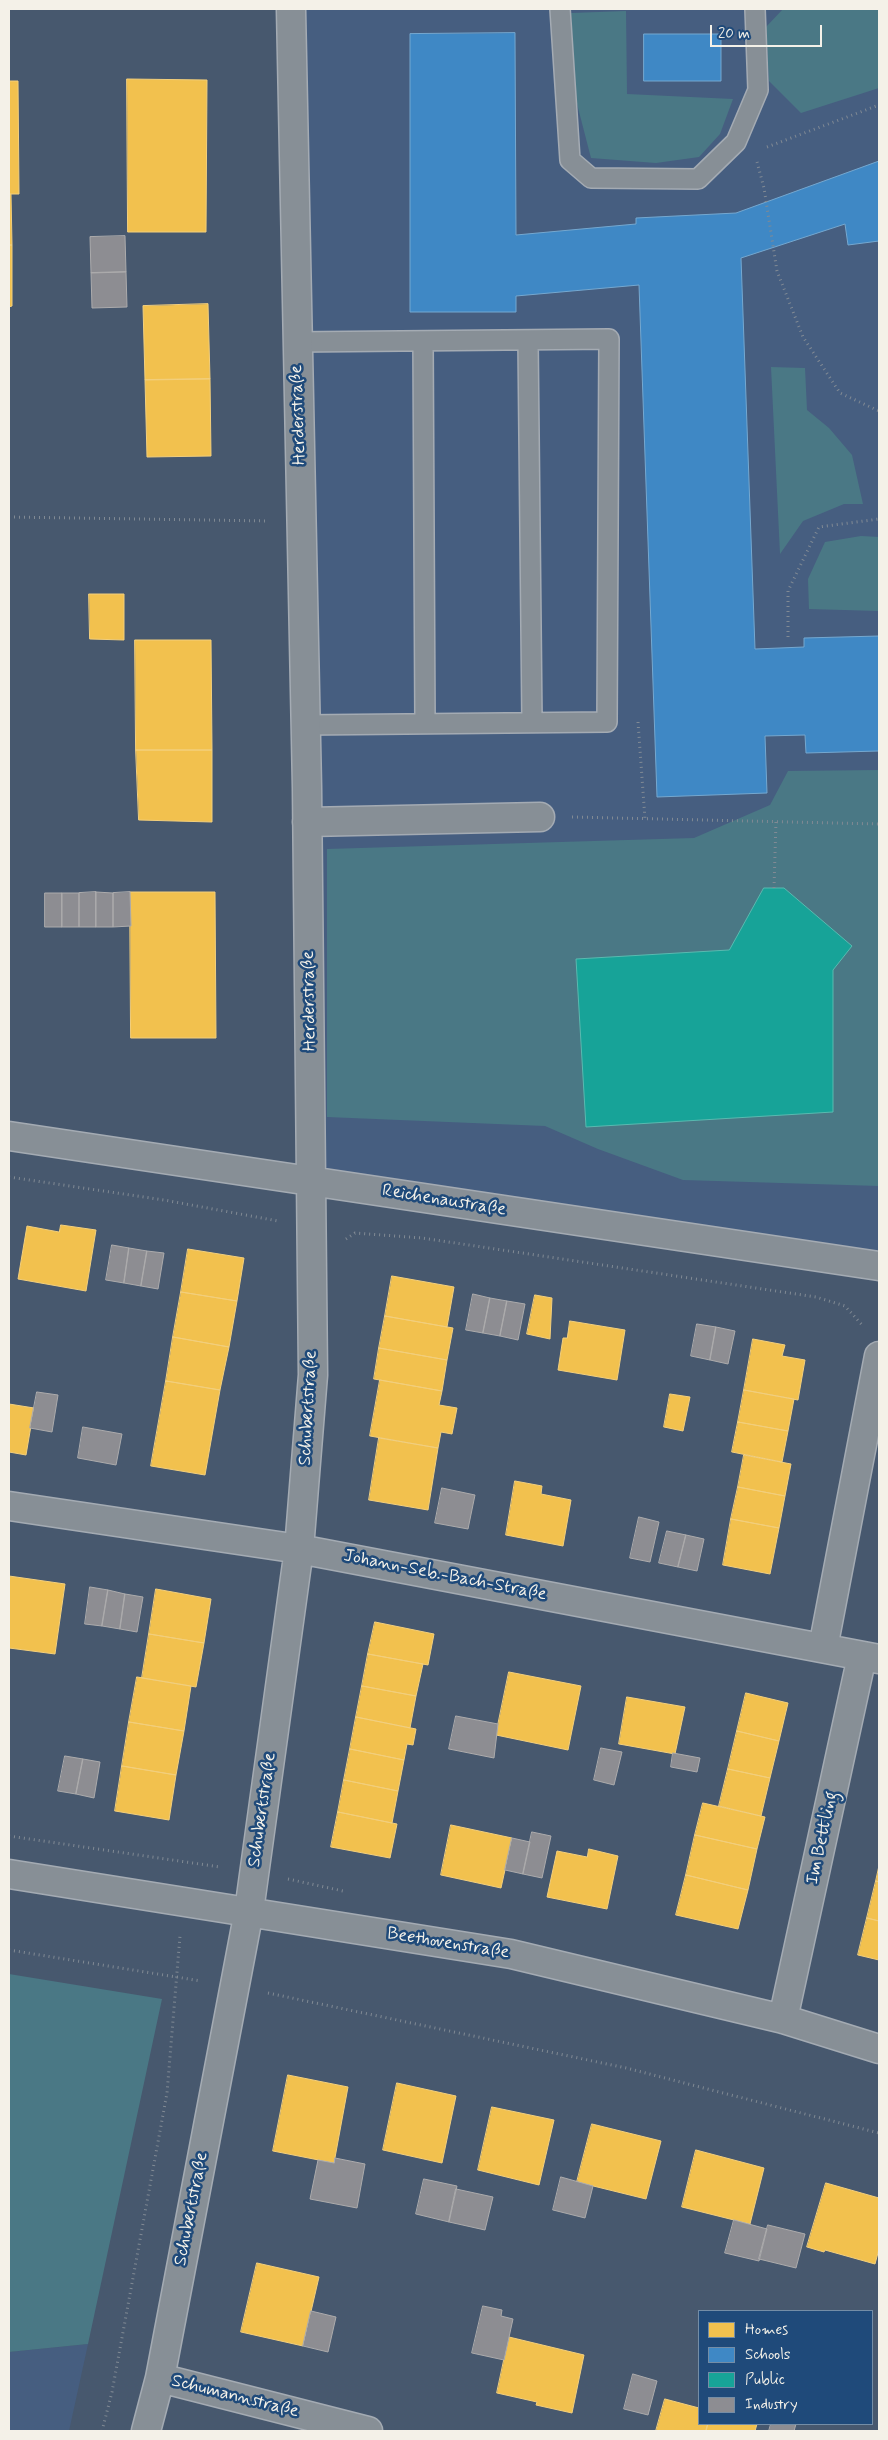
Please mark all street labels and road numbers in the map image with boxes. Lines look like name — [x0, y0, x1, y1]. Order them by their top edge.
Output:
street label: Herderstraße — [286, 364, 312, 466]
street label: Herderstraße — [298, 951, 322, 1051]
street label: Reichenaustraße — [380, 1181, 508, 1221]
street label: Schubertstraße — [295, 1350, 323, 1466]
street label: Johann-Seb.-Bach-Straße — [342, 1546, 548, 1606]
street label: Schubertstraße — [244, 1751, 282, 1869]
street label: Im Bettling — [803, 1789, 843, 1887]
street label: Beethovenstraße — [385, 1924, 511, 1964]
street label: Schubertstraße — [170, 2150, 214, 2268]
street label: Schumannstraße — [169, 2371, 301, 2423]

